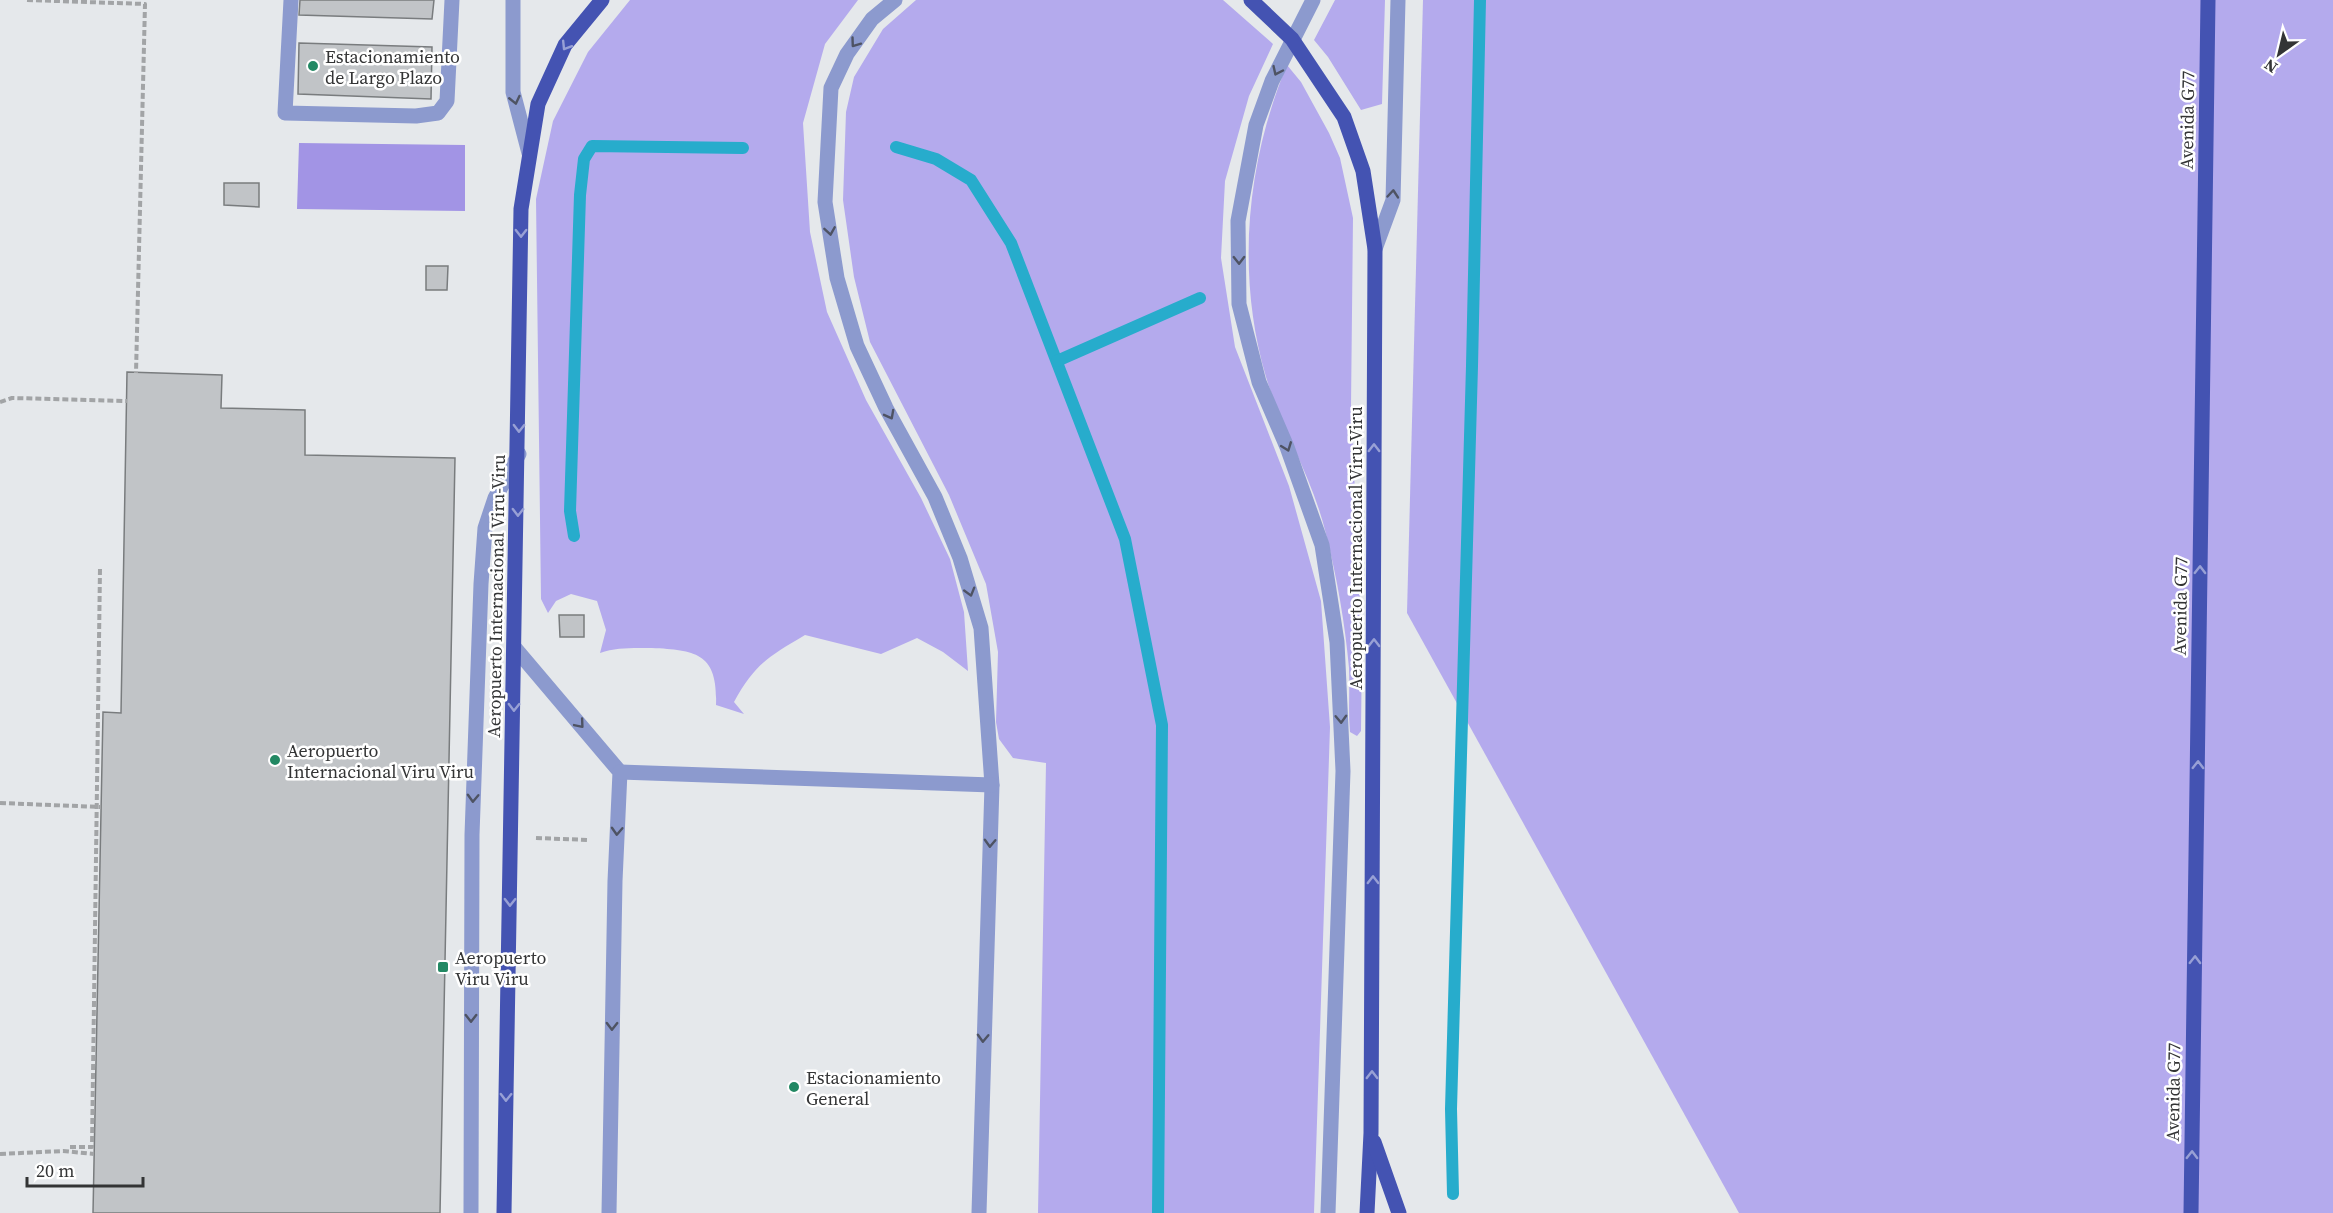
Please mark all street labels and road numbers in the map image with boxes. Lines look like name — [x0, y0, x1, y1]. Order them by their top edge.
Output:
street label: Avenida G77 — [2174, 70, 2200, 170]
street label: Aeropuerto Internacional Viru-Viru — [1343, 406, 1368, 690]
street label: Aeropuerto Internacional Viru-Viru — [481, 454, 511, 738]
street label: Avenida G77 — [2167, 556, 2193, 656]
street label: Avenida G77 — [2160, 1042, 2186, 1142]

